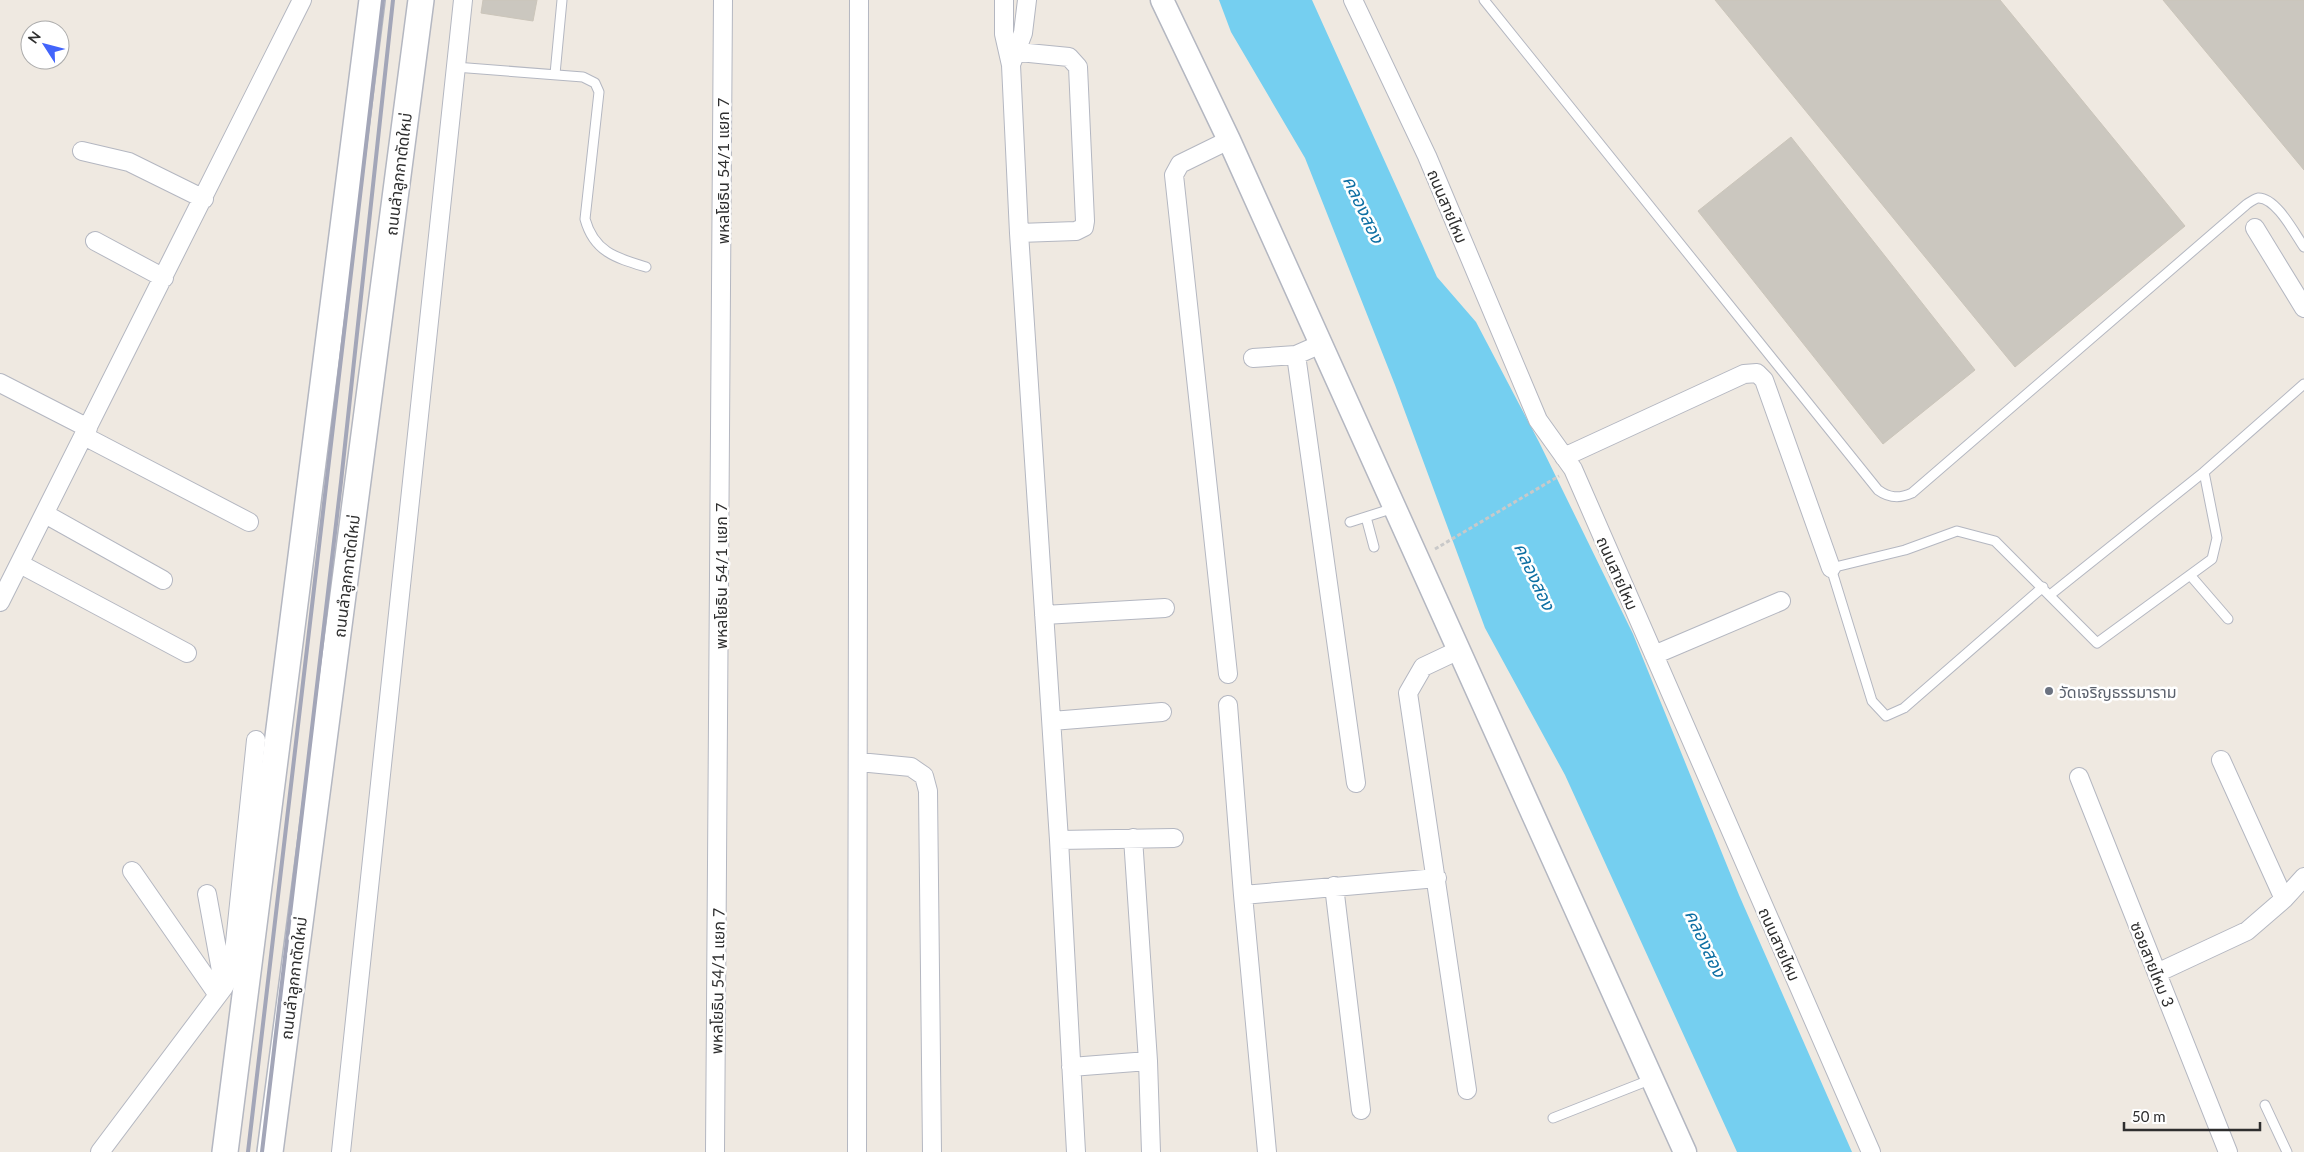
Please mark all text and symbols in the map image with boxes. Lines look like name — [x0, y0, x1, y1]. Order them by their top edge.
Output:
north arrow — [20, 20, 70, 70]
text: N — [24, 28, 44, 46]
street label: พหลโยธิน 54/1 แยก 7 — [713, 98, 732, 244]
street label: ถนนลำลูกกาตัดใหม่ — [381, 112, 416, 237]
street label: ถนนสายไหม — [1424, 166, 1472, 246]
water label: คลองสอง — [1339, 172, 1390, 247]
street label: พหลโยธิน 54/1 แยก 7 — [711, 503, 730, 649]
street label: ถนนลำลูกกาตัดใหม่ — [329, 514, 364, 639]
street label: ถนนสายไหม — [1593, 533, 1643, 613]
water label: คลองสอง — [1510, 539, 1561, 614]
place label: วัดเจริญธรรมาราม — [2059, 682, 2177, 701]
marker: วัดเจริญธรรมาราม — [2043, 685, 2055, 697]
street label: ถนนสายไหม — [1755, 904, 1805, 984]
water label: คลองสอง — [1681, 906, 1732, 981]
street label: พหลโยธิน 54/1 แยก 7 — [706, 908, 728, 1054]
street label: ถนนลำลูกกาตัดใหม่ — [276, 916, 311, 1041]
street label: ซอยสายไหม 3 — [2127, 919, 2179, 1009]
scale bar — [2124, 1100, 2260, 1132]
text: 50 m — [2132, 1107, 2166, 1125]

